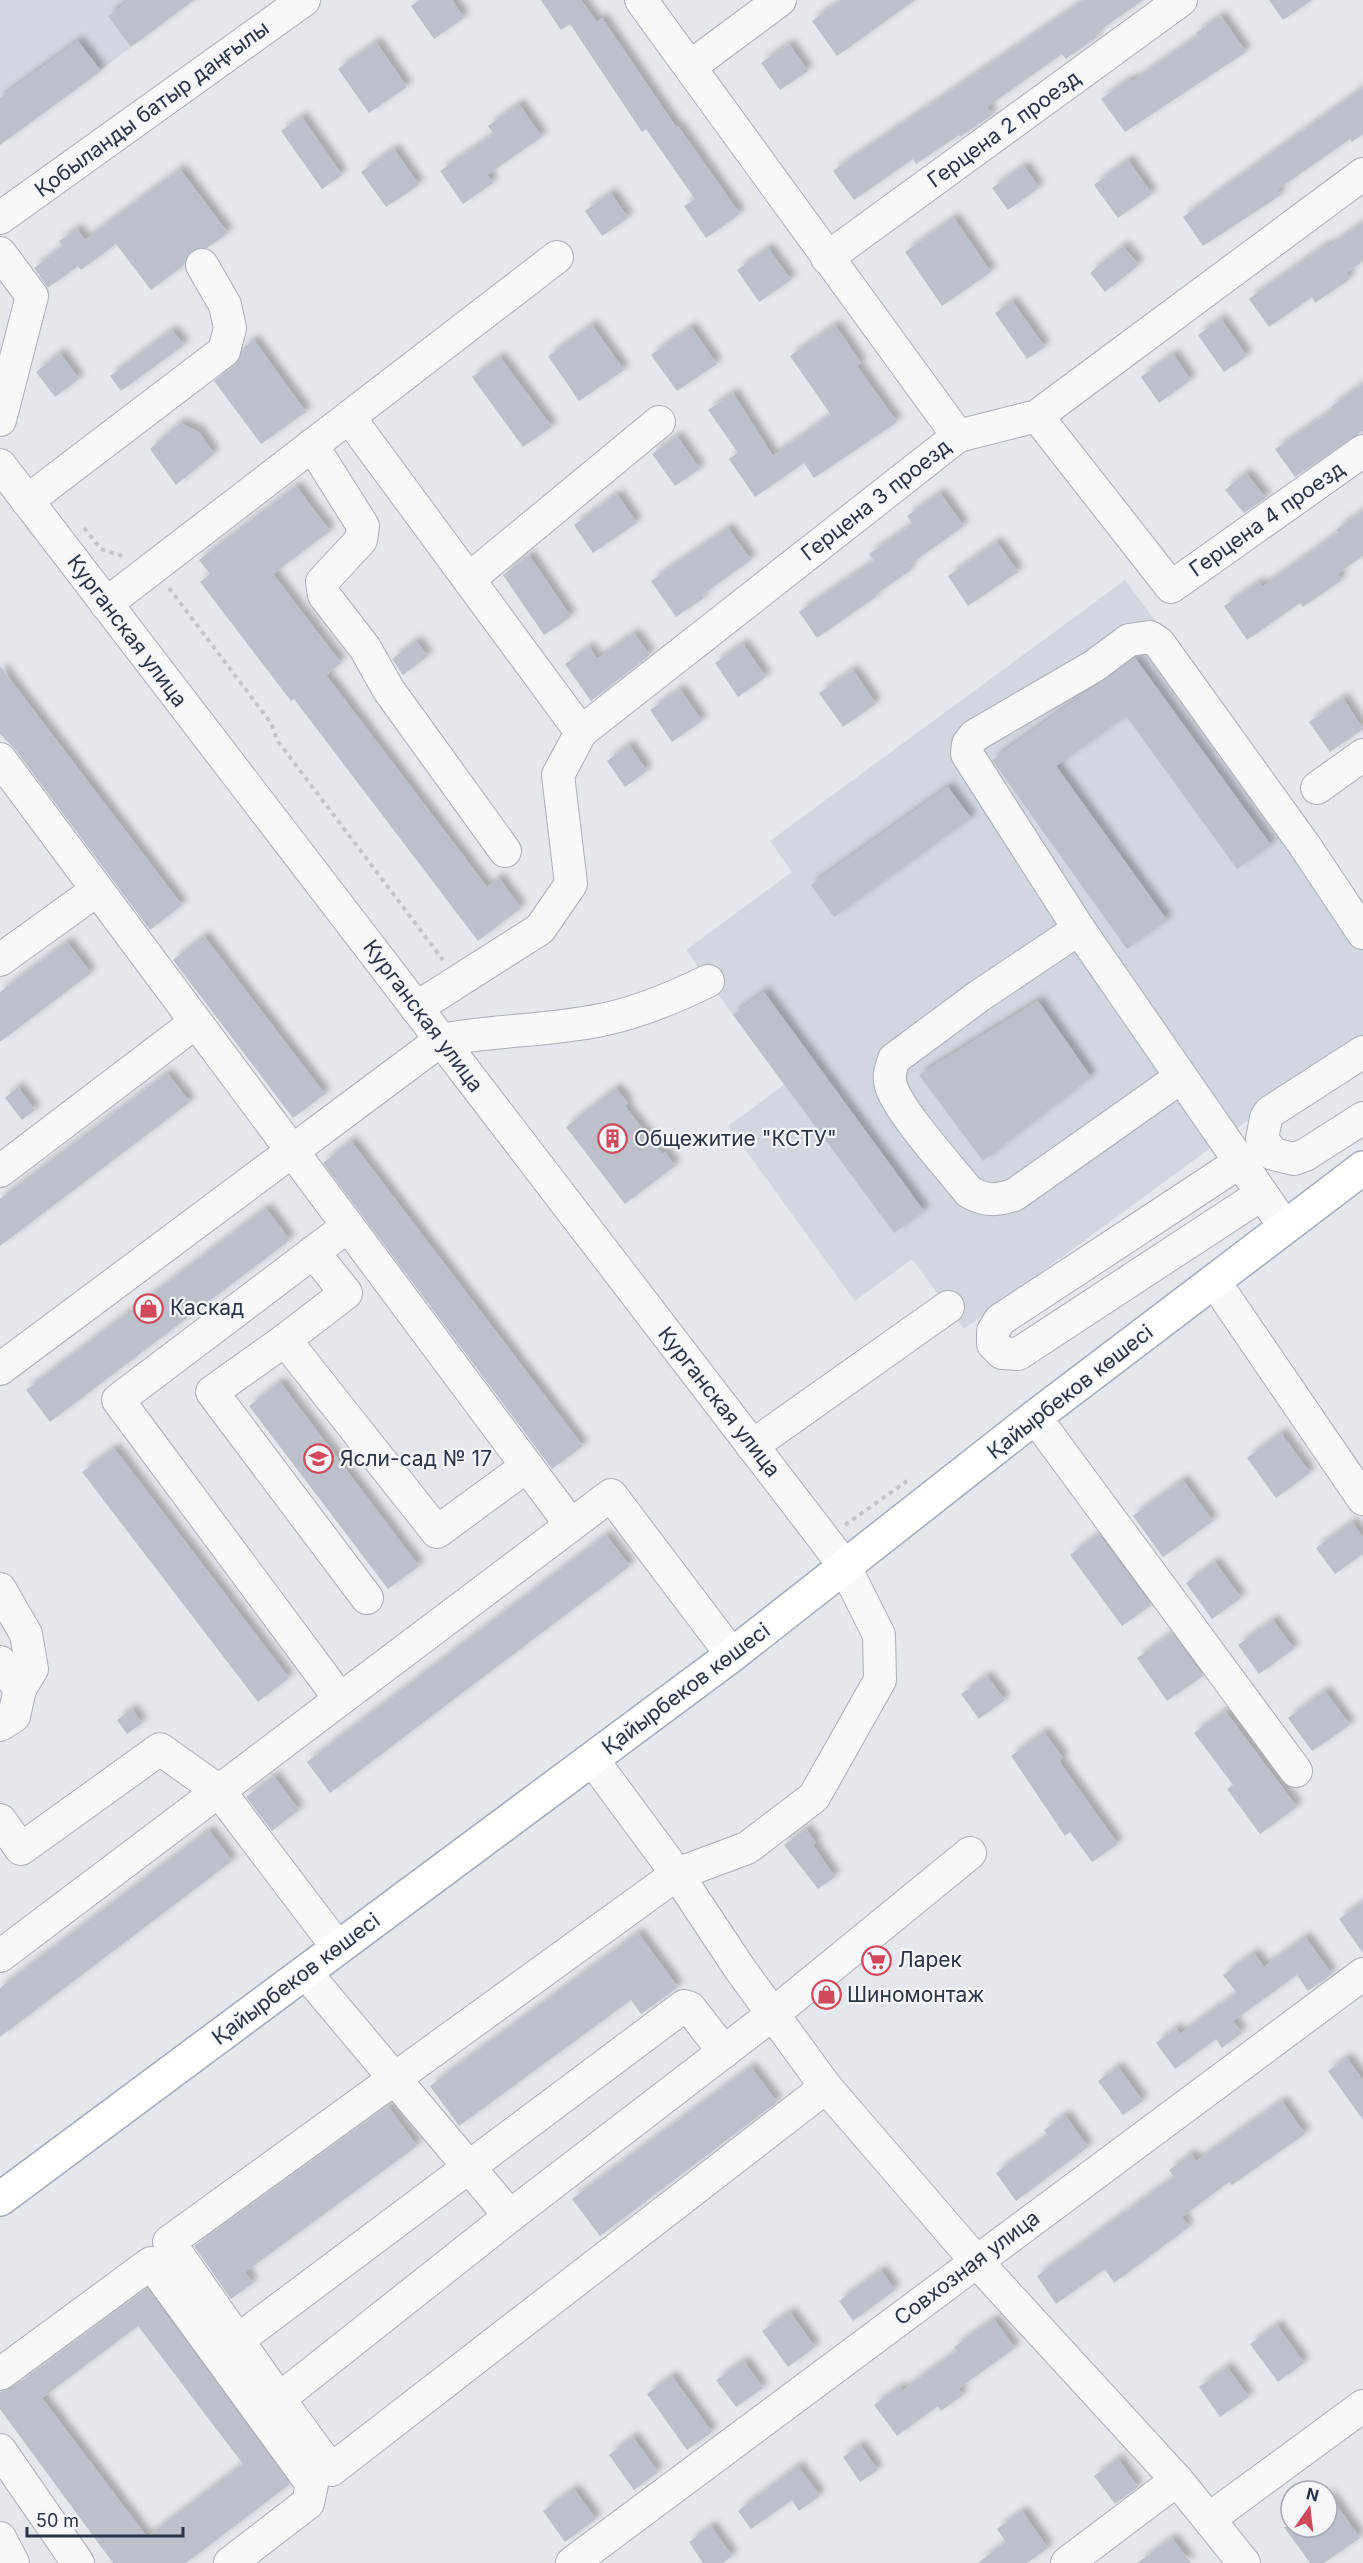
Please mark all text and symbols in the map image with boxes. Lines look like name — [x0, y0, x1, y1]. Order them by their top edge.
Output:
street label: Қобыланды батыр даңғылы — [30, 15, 274, 202]
street label: Герцена 2 проезд — [922, 65, 1085, 192]
street label: Герцена 3 проезд — [796, 433, 955, 566]
street label: Герцена 4 проезд — [1184, 456, 1349, 581]
street label: Курганская улица — [62, 550, 193, 712]
street label: Курганская улица — [358, 935, 489, 1097]
building icon: Общежитие "КСТУ" — [597, 1123, 629, 1155]
place label: Общежитие "КСТУ" — [634, 1126, 837, 1151]
shop icon: Каскад — [133, 1292, 165, 1324]
place label: Каскад — [170, 1295, 244, 1320]
street label: Қайырбеков көшесі — [982, 1319, 1158, 1464]
street label: Курганская улица — [653, 1322, 786, 1482]
school or university icon: Ясли-сад № 17 — [303, 1443, 335, 1475]
place label: Ясли-сад № 17 — [340, 1446, 492, 1471]
street label: Қайырбеков көшесі — [597, 1617, 774, 1760]
street label: Қайырбеков көшесі — [207, 1907, 384, 2050]
supermarket icon: Ларек — [861, 1944, 893, 1976]
place label: Ларек — [898, 1947, 963, 1972]
shop icon: Шиномонтаж — [810, 1979, 842, 2011]
place label: Шиномонтаж — [847, 1982, 984, 2007]
street label: Совхозная улица — [889, 2205, 1044, 2330]
north arrow — [1279, 2479, 1339, 2539]
text: N — [1304, 2483, 1321, 2506]
scale bar — [27, 2500, 183, 2538]
text: 50 m — [36, 2510, 79, 2531]

